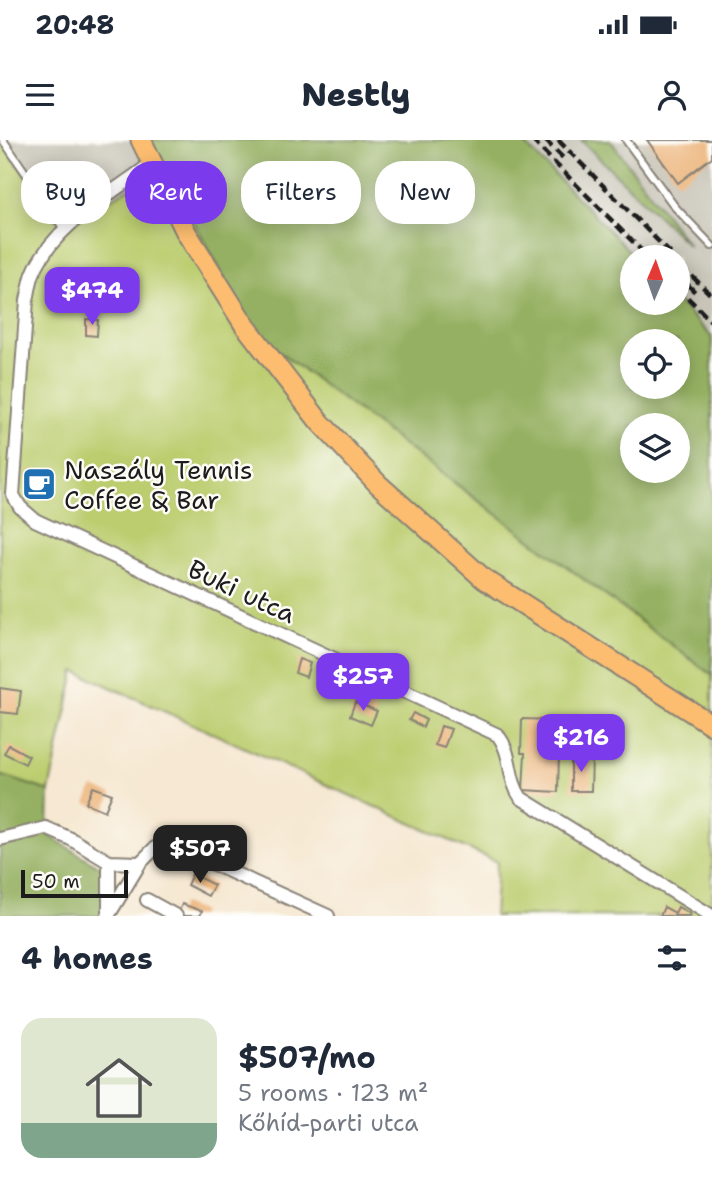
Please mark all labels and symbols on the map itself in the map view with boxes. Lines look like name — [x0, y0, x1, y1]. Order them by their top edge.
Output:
north arrow — [620, 245, 690, 315]
pin: $474 — [51, 268, 133, 327]
place label: Naszály Tennis Coffee & Bar — [64, 452, 253, 517]
cafe icon: Naszály Tennis Coffee & Bar — [20, 465, 58, 503]
street label: Buki utca — [183, 551, 301, 631]
pin: $257 — [322, 654, 404, 713]
pin: $216 — [540, 714, 622, 774]
pin: $507 — [159, 826, 241, 885]
scale bar — [21, 867, 128, 899]

